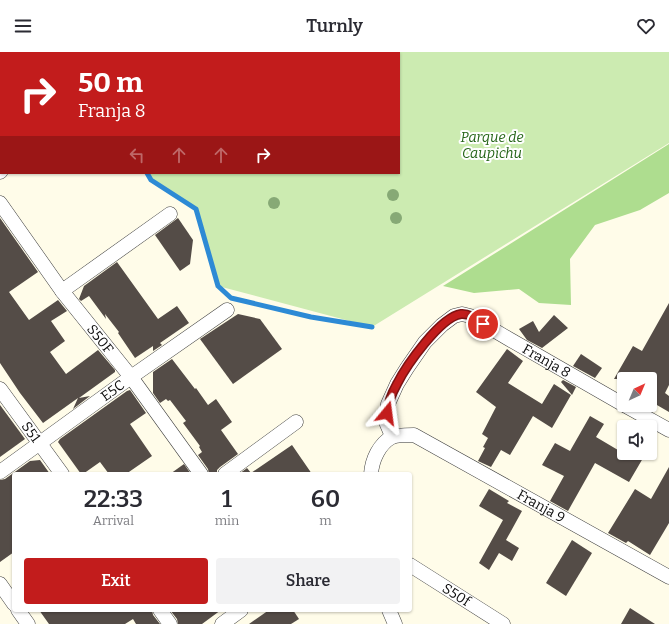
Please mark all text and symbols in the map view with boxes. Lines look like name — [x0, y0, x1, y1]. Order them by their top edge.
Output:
icon: menu — [12, 15, 34, 37]
text: Turnly — [306, 15, 363, 37]
icon: heart — [635, 15, 657, 37]
text: 50 m — [78, 66, 143, 99]
icon: right — [12, 68, 64, 120]
text: Franja 8 — [78, 100, 146, 122]
park label: Parque de Caupichu — [461, 129, 523, 162]
icon: left — [126, 144, 148, 166]
icon: ahead — [168, 144, 190, 166]
icon: ahead — [210, 144, 232, 166]
icon: right — [252, 144, 274, 166]
pin — [466, 307, 500, 341]
icon: arrive — [472, 313, 494, 335]
street label: S50F — [83, 321, 117, 357]
street label: Franja 8 — [519, 341, 573, 382]
north arrow — [617, 372, 657, 412]
map controls — [617, 372, 657, 460]
street label: E5C — [98, 377, 128, 405]
position arrow — [366, 392, 408, 434]
street label: S51 — [18, 418, 44, 446]
button: sound — [617, 420, 657, 460]
text: 22:33 — [84, 485, 143, 513]
text: 1 — [222, 485, 232, 513]
text: 60 — [311, 485, 340, 513]
street label: Franja 9 — [514, 486, 568, 526]
text: Arrival — [93, 513, 134, 528]
text: min — [215, 513, 239, 528]
text: m — [319, 513, 332, 528]
button: Exit — [24, 558, 208, 604]
button: Share — [216, 558, 400, 604]
street label: S50f — [439, 580, 474, 611]

